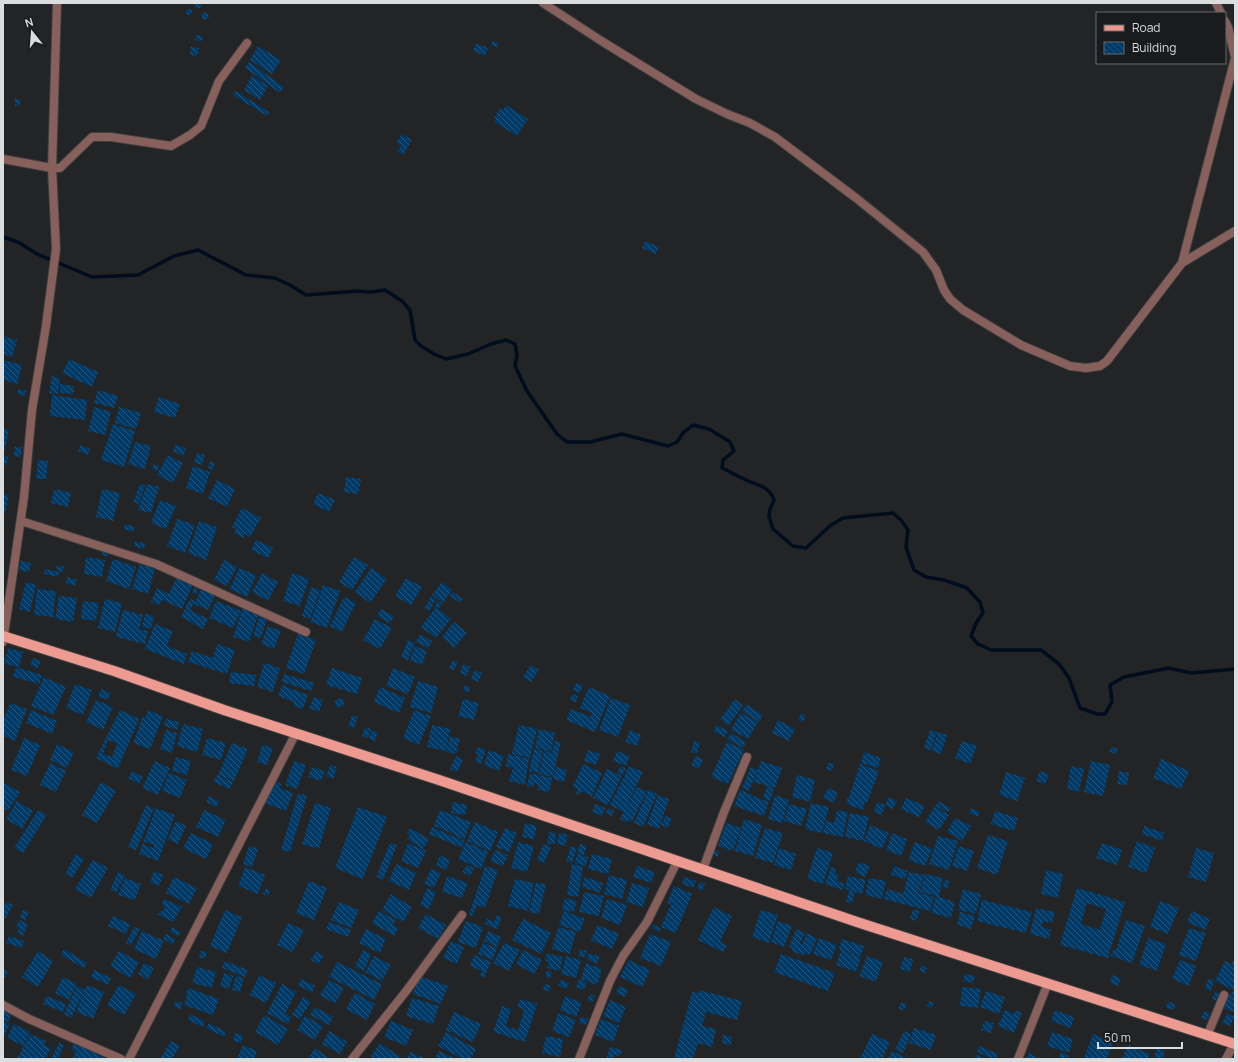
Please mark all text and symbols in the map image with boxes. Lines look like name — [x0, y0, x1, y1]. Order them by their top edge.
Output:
north arrow — [12, 12, 52, 52]
legend — [1096, 12, 1226, 64]
text: N — [23, 14, 35, 30]
text: Road — [1132, 19, 1160, 36]
text: Building — [1132, 39, 1176, 56]
scale bar — [1098, 1024, 1182, 1050]
text: 50 m — [1104, 1029, 1131, 1046]

